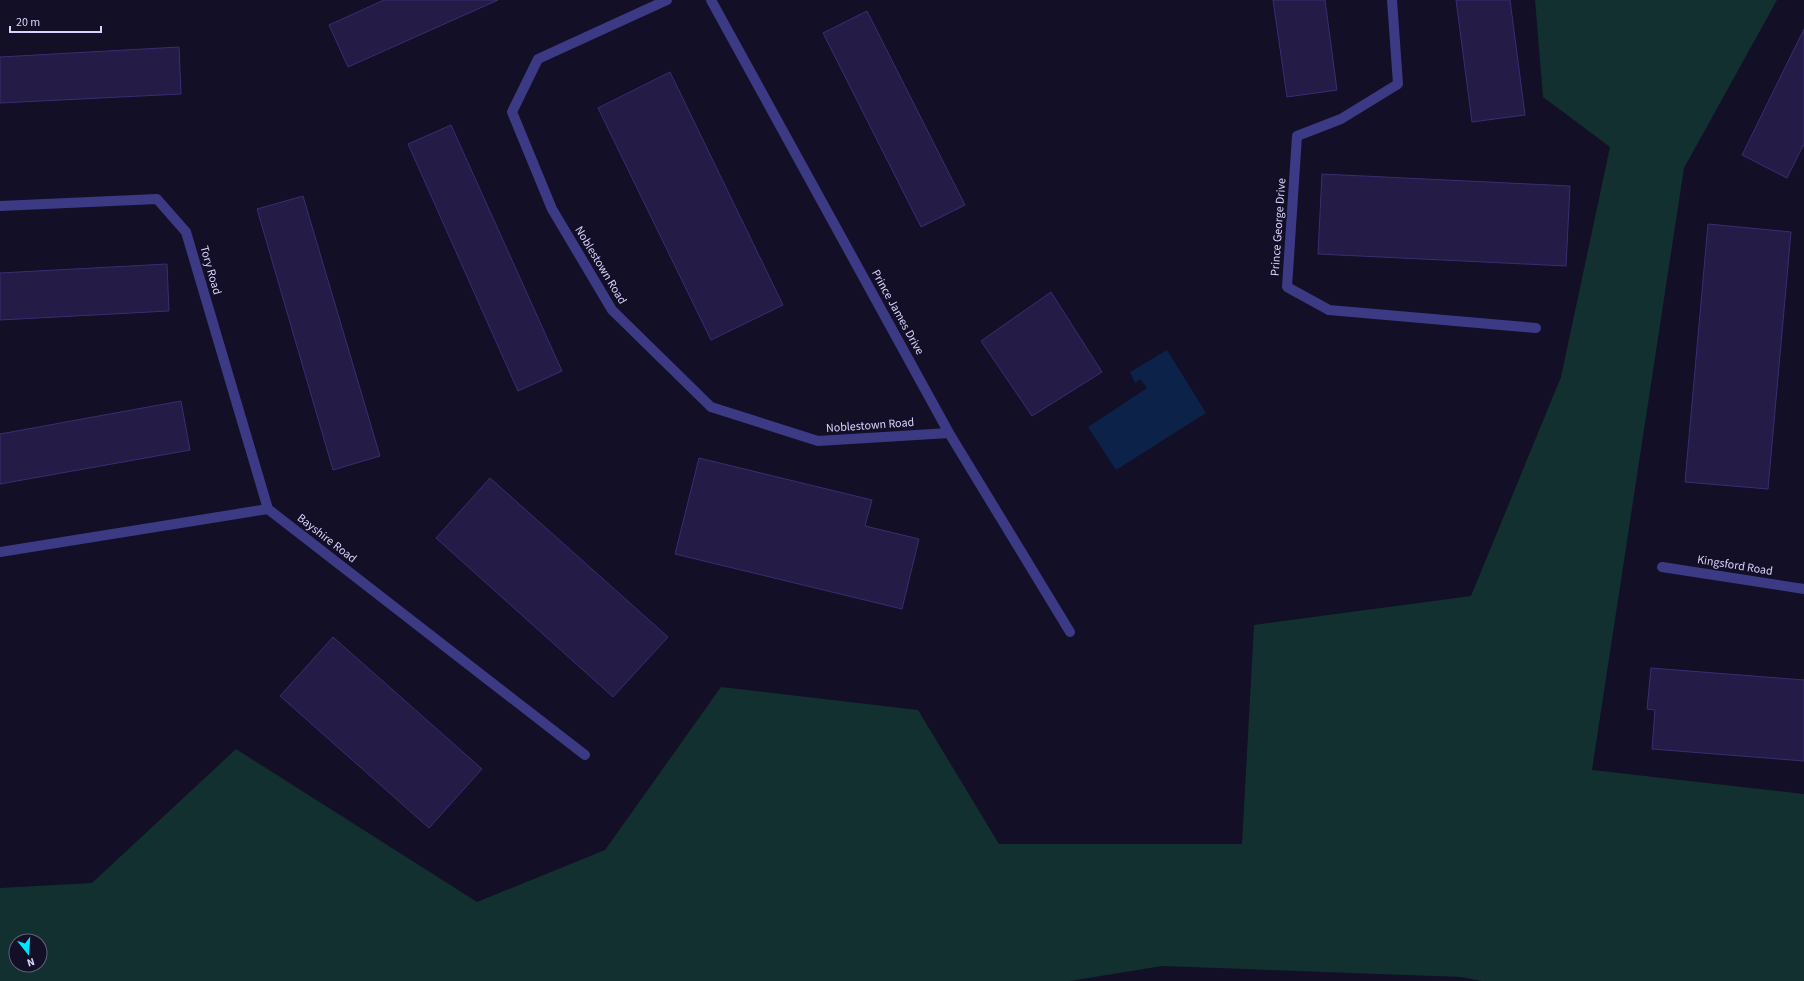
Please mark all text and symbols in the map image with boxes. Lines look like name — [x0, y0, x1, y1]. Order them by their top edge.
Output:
scale bar — [10, 8, 101, 34]
text: 20 m — [16, 14, 40, 31]
street label: Prince George Drive — [1267, 177, 1290, 277]
street label: Noblestown Road — [571, 223, 631, 308]
street label: Tory Road — [195, 244, 226, 297]
street label: Prince James Drive — [867, 266, 928, 358]
street label: Noblestown Road — [825, 414, 915, 437]
street label: Bayshire Road — [293, 510, 360, 567]
street label: Kingsford Road — [1696, 551, 1774, 580]
north arrow — [8, 933, 48, 973]
text: N — [25, 954, 36, 970]

